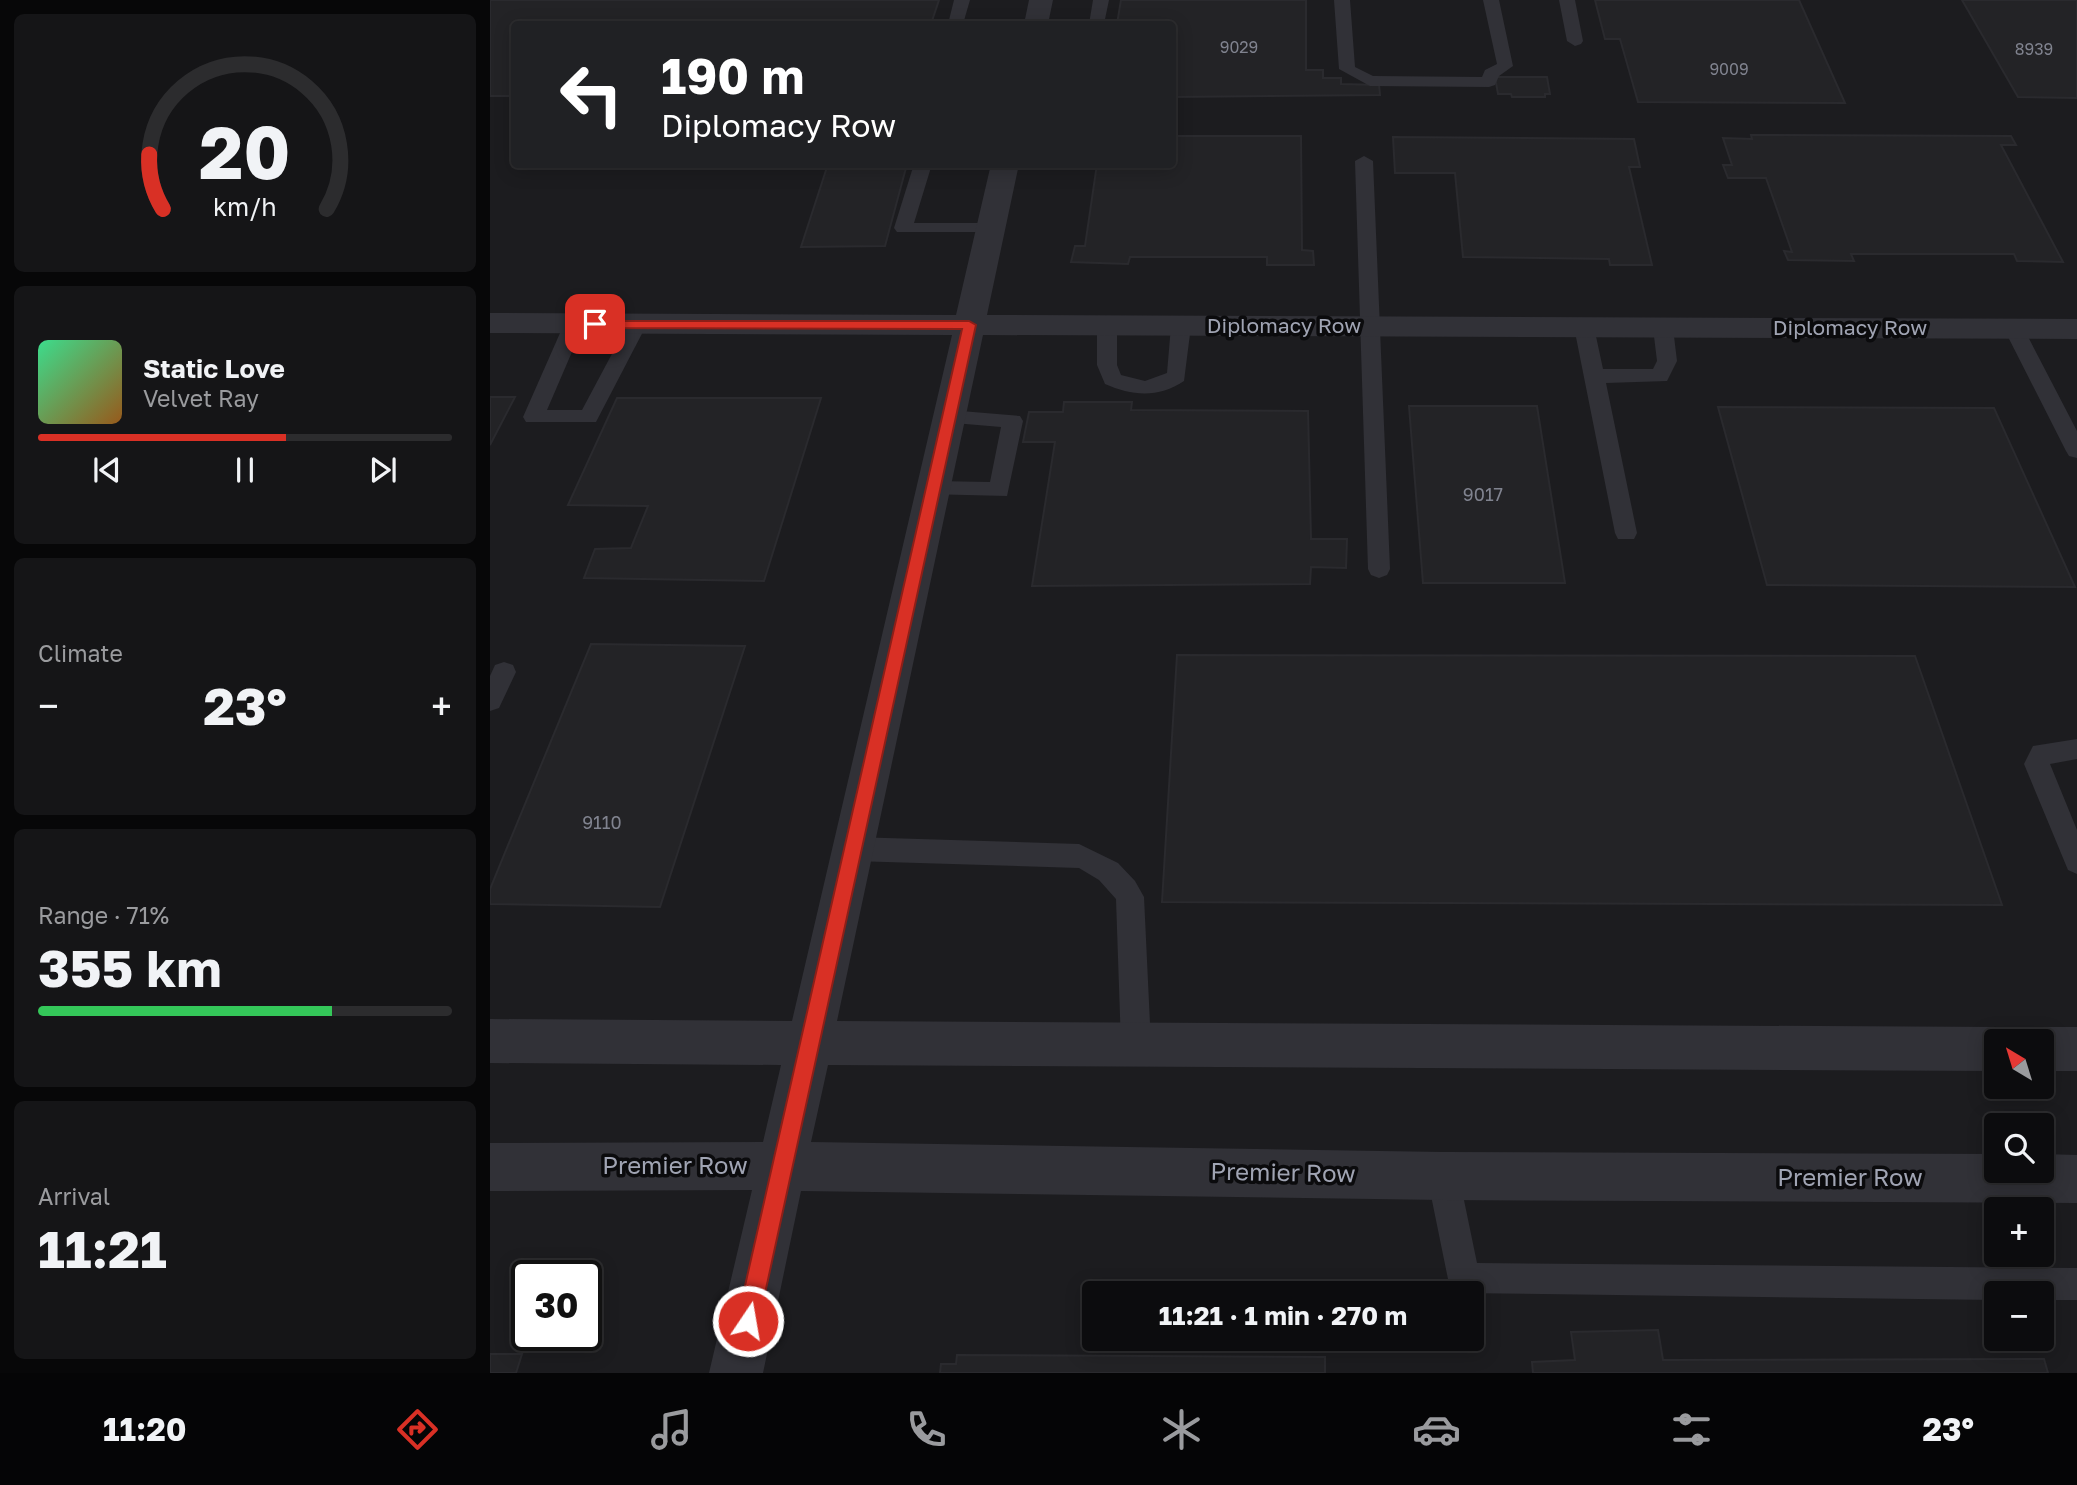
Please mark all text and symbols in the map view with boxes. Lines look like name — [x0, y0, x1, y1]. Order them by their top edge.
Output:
house number: 9029 — [1220, 37, 1258, 57]
house number: 8939 — [2015, 39, 2053, 59]
text: 190 m — [661, 46, 804, 105]
icon: left — [546, 49, 637, 140]
house number: 9009 — [1709, 59, 1749, 79]
text: Diplomacy Row — [661, 106, 896, 144]
text: 20 — [199, 108, 291, 195]
text: km/h — [213, 191, 277, 222]
pin — [565, 294, 625, 354]
icon: arrive — [576, 305, 614, 343]
street label: Diplomacy Row — [1207, 312, 1361, 338]
street label: Diplomacy Row — [1773, 314, 1927, 340]
text: Static Love — [143, 353, 285, 384]
text: Velvet Ray — [143, 384, 259, 412]
icon: previous — [88, 451, 126, 489]
icon: pause — [226, 451, 264, 489]
icon: next — [364, 451, 402, 489]
house number: 9017 — [1463, 483, 1503, 505]
text: Climate — [38, 639, 123, 667]
text: 23° — [203, 674, 287, 736]
text: − — [38, 683, 59, 728]
text: + — [431, 683, 452, 728]
house number: 9110 — [582, 811, 622, 833]
text: Range · 71% — [38, 901, 169, 929]
text: 355 km — [38, 936, 222, 998]
north arrow — [1984, 1029, 2054, 1099]
map controls — [1984, 1029, 2054, 1351]
button: search — [1984, 1113, 2054, 1183]
street label: Premier Row — [602, 1150, 748, 1179]
street label: Premier Row — [1210, 1156, 1356, 1187]
street label: Premier Row — [1777, 1162, 1923, 1191]
text: Arrival — [38, 1182, 110, 1210]
button: + — [1984, 1197, 2054, 1267]
text: 11:21 — [38, 1217, 167, 1279]
speed limit sign: 30 — [511, 1260, 602, 1351]
button: − — [1984, 1281, 2054, 1351]
position arrow — [711, 1284, 785, 1358]
text: 11:21 · 1 min · 270 m — [1159, 1300, 1407, 1331]
icon: directions — [393, 1405, 442, 1454]
icon: music — [647, 1405, 696, 1454]
icon: phone — [902, 1405, 951, 1454]
icon: climate — [1157, 1405, 1206, 1454]
icon: car — [1412, 1405, 1461, 1454]
icon: filters — [1667, 1405, 1716, 1454]
text: 11:20 — [103, 1410, 187, 1448]
text: 23° — [1922, 1410, 1974, 1448]

